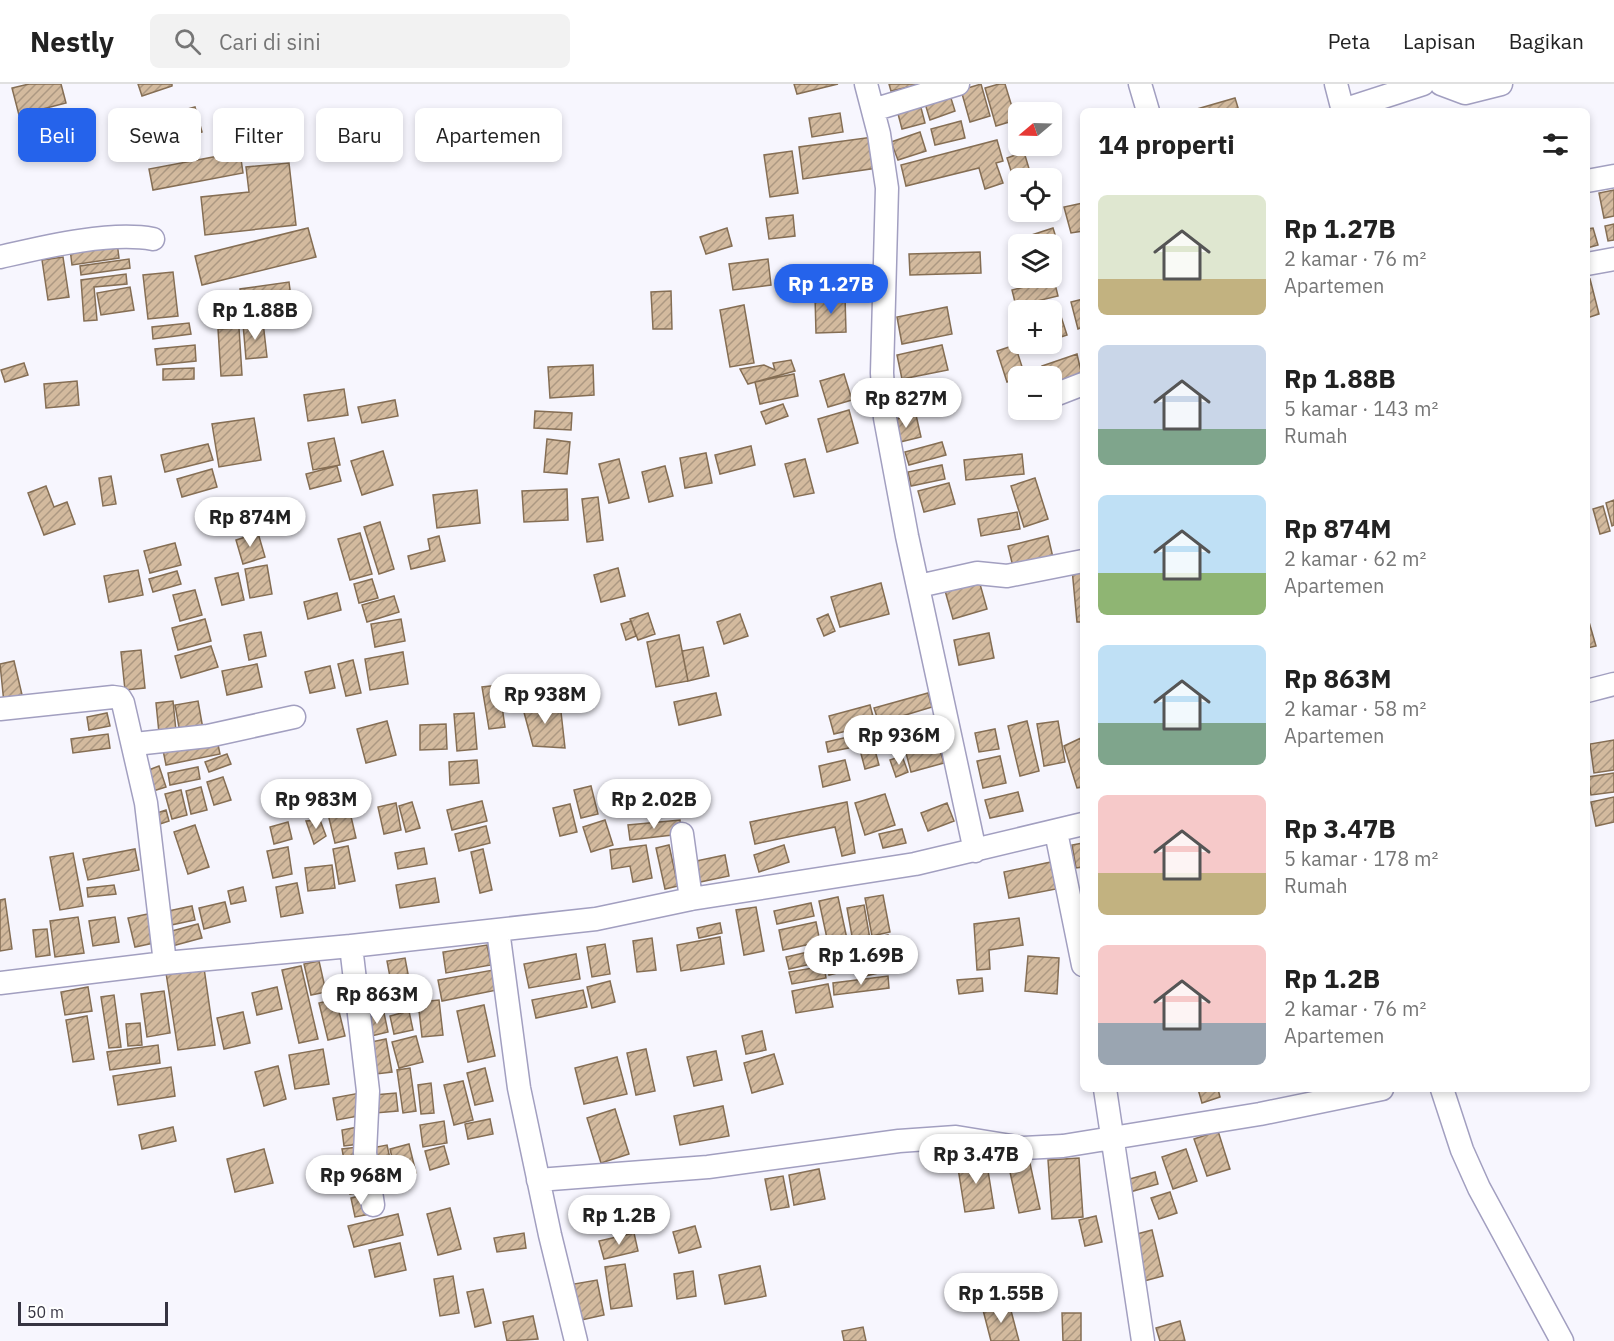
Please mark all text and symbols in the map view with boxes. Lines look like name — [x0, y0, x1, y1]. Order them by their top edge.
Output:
search box — [150, 14, 570, 68]
text: Nestly — [30, 23, 114, 60]
icon: search — [171, 25, 204, 58]
text: Cari di sini — [219, 27, 321, 56]
text: Peta — [1328, 27, 1370, 55]
text: Lapisan — [1403, 27, 1476, 55]
text: Bagikan — [1509, 27, 1584, 55]
north arrow — [1008, 102, 1062, 156]
map controls — [1008, 102, 1062, 420]
chip: Beli — [18, 108, 96, 162]
chip: Sewa — [108, 108, 201, 162]
chip: Filter — [213, 108, 304, 162]
chip: Baru — [316, 108, 403, 162]
chip: Apartemen — [415, 108, 562, 162]
text: 14 properti — [1098, 127, 1235, 161]
icon: filters — [1539, 128, 1572, 161]
button: locate — [1008, 168, 1062, 222]
text: Rp 1.27B — [1284, 211, 1396, 245]
icon: home — [1146, 219, 1218, 291]
button: layers — [1008, 234, 1062, 288]
text: 2 kamar · 76 m² — [1284, 245, 1426, 272]
pin: Rp 1.27B — [769, 264, 893, 315]
text: Rp 1.27B — [788, 270, 874, 297]
text: Apartemen — [1284, 272, 1384, 299]
pin: Rp 1.88B — [193, 290, 317, 341]
text: Rp 1.88B — [212, 296, 298, 323]
button: + — [1008, 300, 1062, 354]
text: Rp 1.88B — [1284, 361, 1396, 395]
button: − — [1008, 366, 1062, 420]
icon: home — [1146, 369, 1218, 441]
pin: Rp 827M — [851, 378, 961, 429]
text: Rp 827M — [865, 384, 947, 411]
text: 5 kamar · 143 m² — [1284, 395, 1438, 422]
text: Rumah — [1284, 422, 1348, 449]
pin: Rp 874M — [195, 497, 305, 548]
text: Rp 874M — [209, 503, 291, 530]
text: Rp 874M — [1284, 511, 1392, 545]
icon: home — [1146, 519, 1218, 591]
text: 2 kamar · 62 m² — [1284, 545, 1426, 572]
text: Apartemen — [1284, 572, 1384, 599]
text: Rp 863M — [1284, 661, 1392, 695]
icon: home — [1146, 669, 1218, 741]
pin: Rp 938M — [490, 674, 600, 725]
text: Rp 938M — [504, 680, 586, 707]
text: 2 kamar · 58 m² — [1284, 695, 1426, 722]
pin: Rp 936M — [844, 715, 954, 766]
text: Rp 936M — [858, 721, 940, 748]
text: Apartemen — [1284, 722, 1384, 749]
pin: Rp 983M — [261, 779, 371, 830]
pin: Rp 2.02B — [592, 779, 716, 830]
text: Rp 983M — [275, 785, 357, 812]
text: Rp 2.02B — [611, 785, 697, 812]
text: Rp 3.47B — [1284, 811, 1396, 845]
icon: home — [1146, 819, 1218, 891]
text: 5 kamar · 178 m² — [1284, 845, 1438, 872]
text: Rumah — [1284, 872, 1348, 899]
pin: Rp 1.69B — [799, 935, 923, 986]
text: Rp 1.69B — [818, 941, 904, 968]
text: Rp 1.2B — [1284, 961, 1380, 995]
icon: home — [1146, 969, 1218, 1041]
pin: Rp 863M — [322, 974, 432, 1025]
text: Rp 863M — [336, 980, 418, 1007]
text: 2 kamar · 76 m² — [1284, 995, 1426, 1022]
text: Apartemen — [1284, 1022, 1384, 1049]
pin: Rp 3.47B — [914, 1134, 1038, 1185]
text: Rp 3.47B — [933, 1140, 1019, 1167]
pin: Rp 968M — [306, 1155, 416, 1206]
text: Rp 968M — [320, 1161, 402, 1188]
pin: Rp 1.2B — [564, 1195, 674, 1246]
text: Rp 1.2B — [582, 1201, 656, 1228]
pin: Rp 1.55B — [939, 1273, 1063, 1324]
text: Rp 1.55B — [958, 1279, 1044, 1306]
scale bar — [18, 1299, 168, 1326]
text: 50 m — [27, 1302, 64, 1322]

